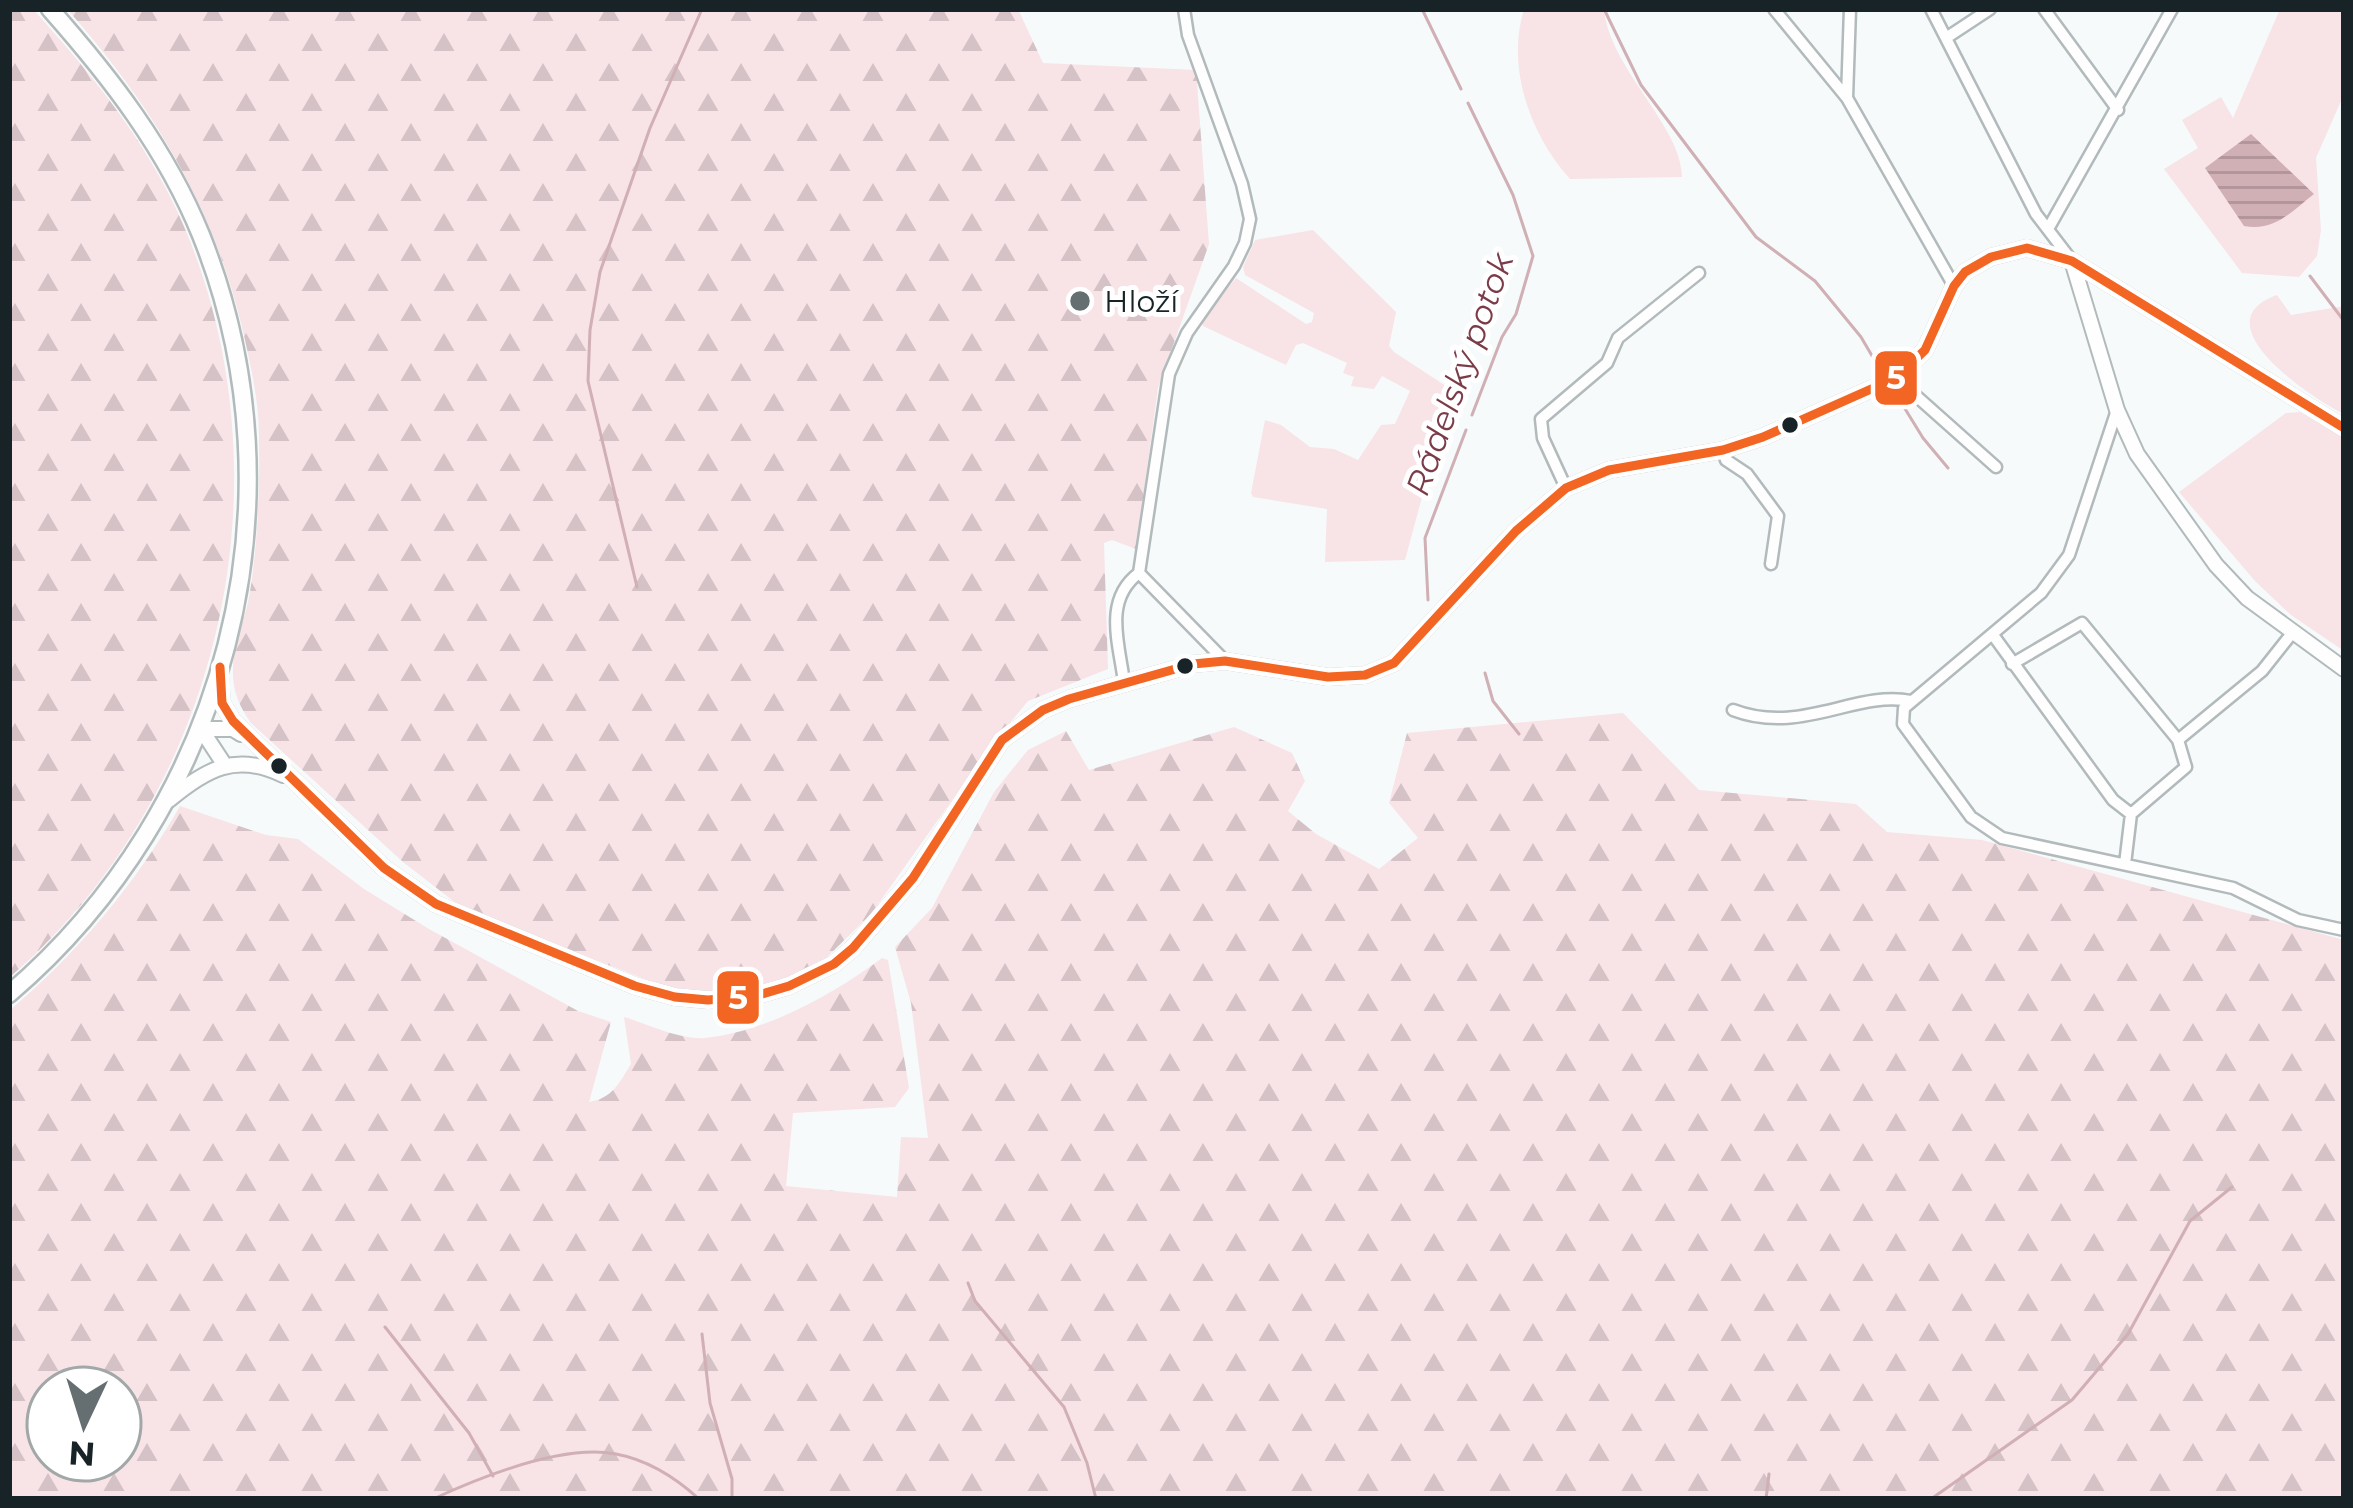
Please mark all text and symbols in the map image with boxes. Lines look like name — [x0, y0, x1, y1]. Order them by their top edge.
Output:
water label: Rádelský potok — [1397, 246, 1522, 501]
place label: Hloží — [1104, 283, 1180, 320]
marker: Hloží — [1067, 288, 1093, 314]
line badge: 5 — [1873, 349, 1919, 407]
text: 5 — [1886, 357, 1906, 397]
unlabelled marker — [1779, 414, 1801, 436]
unlabelled marker — [1174, 655, 1196, 677]
unlabelled marker — [268, 755, 290, 777]
line badge: 5 — [715, 969, 761, 1026]
text: 5 — [728, 977, 748, 1017]
north arrow — [24, 1364, 144, 1484]
text: N — [67, 1433, 97, 1475]

